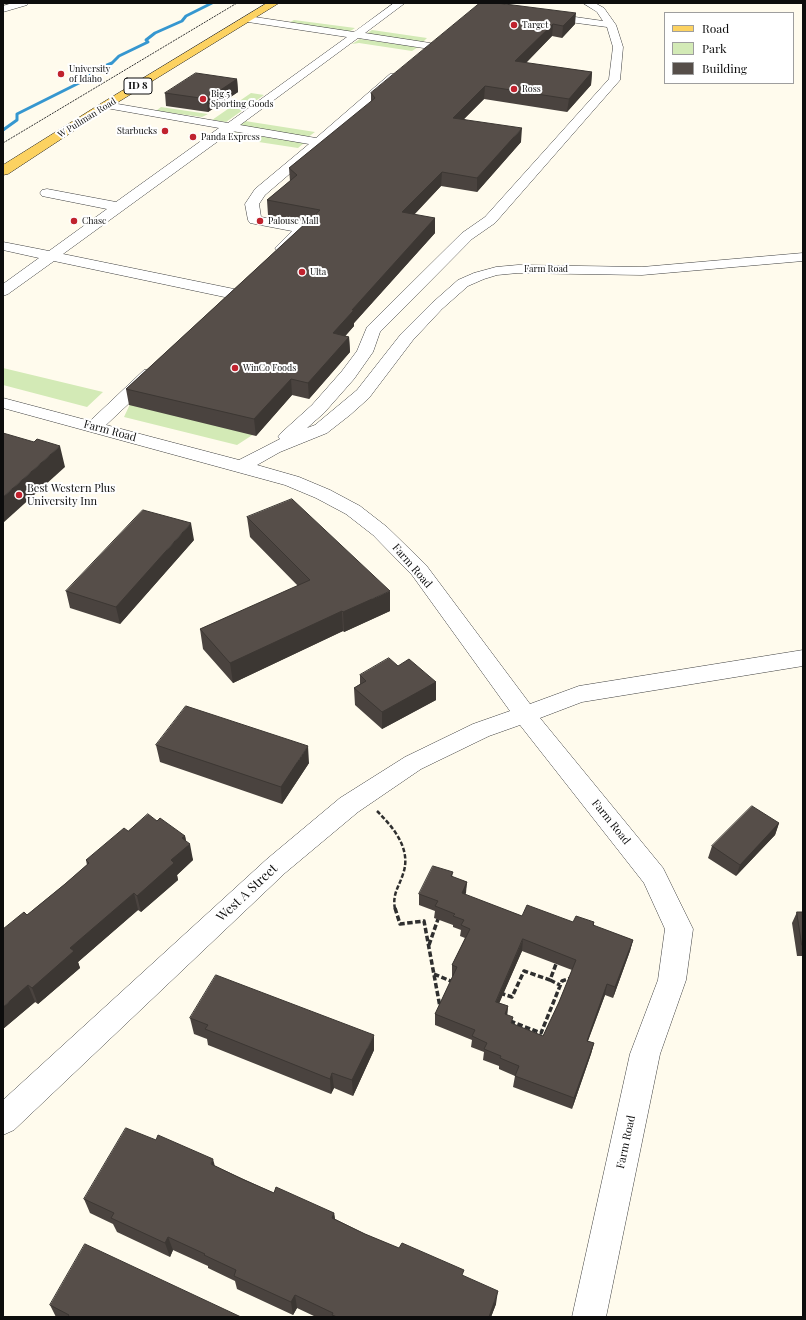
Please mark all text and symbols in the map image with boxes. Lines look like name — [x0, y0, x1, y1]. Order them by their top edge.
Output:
legend — [664, 12, 794, 84]
marker: Target — [509, 20, 519, 30]
place label: Target — [522, 20, 548, 30]
text: Road — [702, 20, 729, 36]
text: Park — [702, 40, 727, 56]
text: Building — [702, 60, 747, 76]
place label: University of Idaho — [69, 64, 110, 85]
marker: University of Idaho — [56, 69, 66, 79]
road number: ID 8 — [124, 78, 152, 94]
marker: Ross — [509, 84, 519, 94]
place label: Ross — [522, 84, 541, 94]
place label: Big 5 Sporting Goods — [211, 89, 274, 110]
marker: Big 5 Sporting Goods — [198, 94, 208, 104]
street label: W Pullman Road — [56, 96, 118, 140]
place label: Starbucks — [117, 126, 157, 136]
marker: Starbucks — [160, 126, 170, 136]
marker: Panda Express — [188, 132, 198, 142]
place label: Panda Express — [201, 132, 260, 142]
marker: Chase — [69, 216, 79, 226]
place label: Chase — [82, 216, 107, 226]
marker: Palouse Mall — [255, 216, 265, 226]
place label: Palouse Mall — [268, 216, 319, 226]
street label: Farm Road — [524, 264, 568, 274]
marker: Ulta — [297, 267, 307, 277]
place label: Ulta — [310, 267, 326, 277]
marker: WinCo Foods — [230, 363, 240, 373]
place label: WinCo Foods — [243, 363, 296, 373]
street label: Farm Road — [82, 418, 138, 444]
place label: Best Western Plus University Inn — [27, 482, 115, 508]
marker: Best Western Plus University Inn — [14, 490, 24, 500]
street label: Farm Road — [389, 541, 435, 591]
street label: Farm Road — [589, 797, 633, 847]
street label: West A Street — [213, 861, 281, 925]
street label: Farm Road — [614, 1114, 638, 1170]

